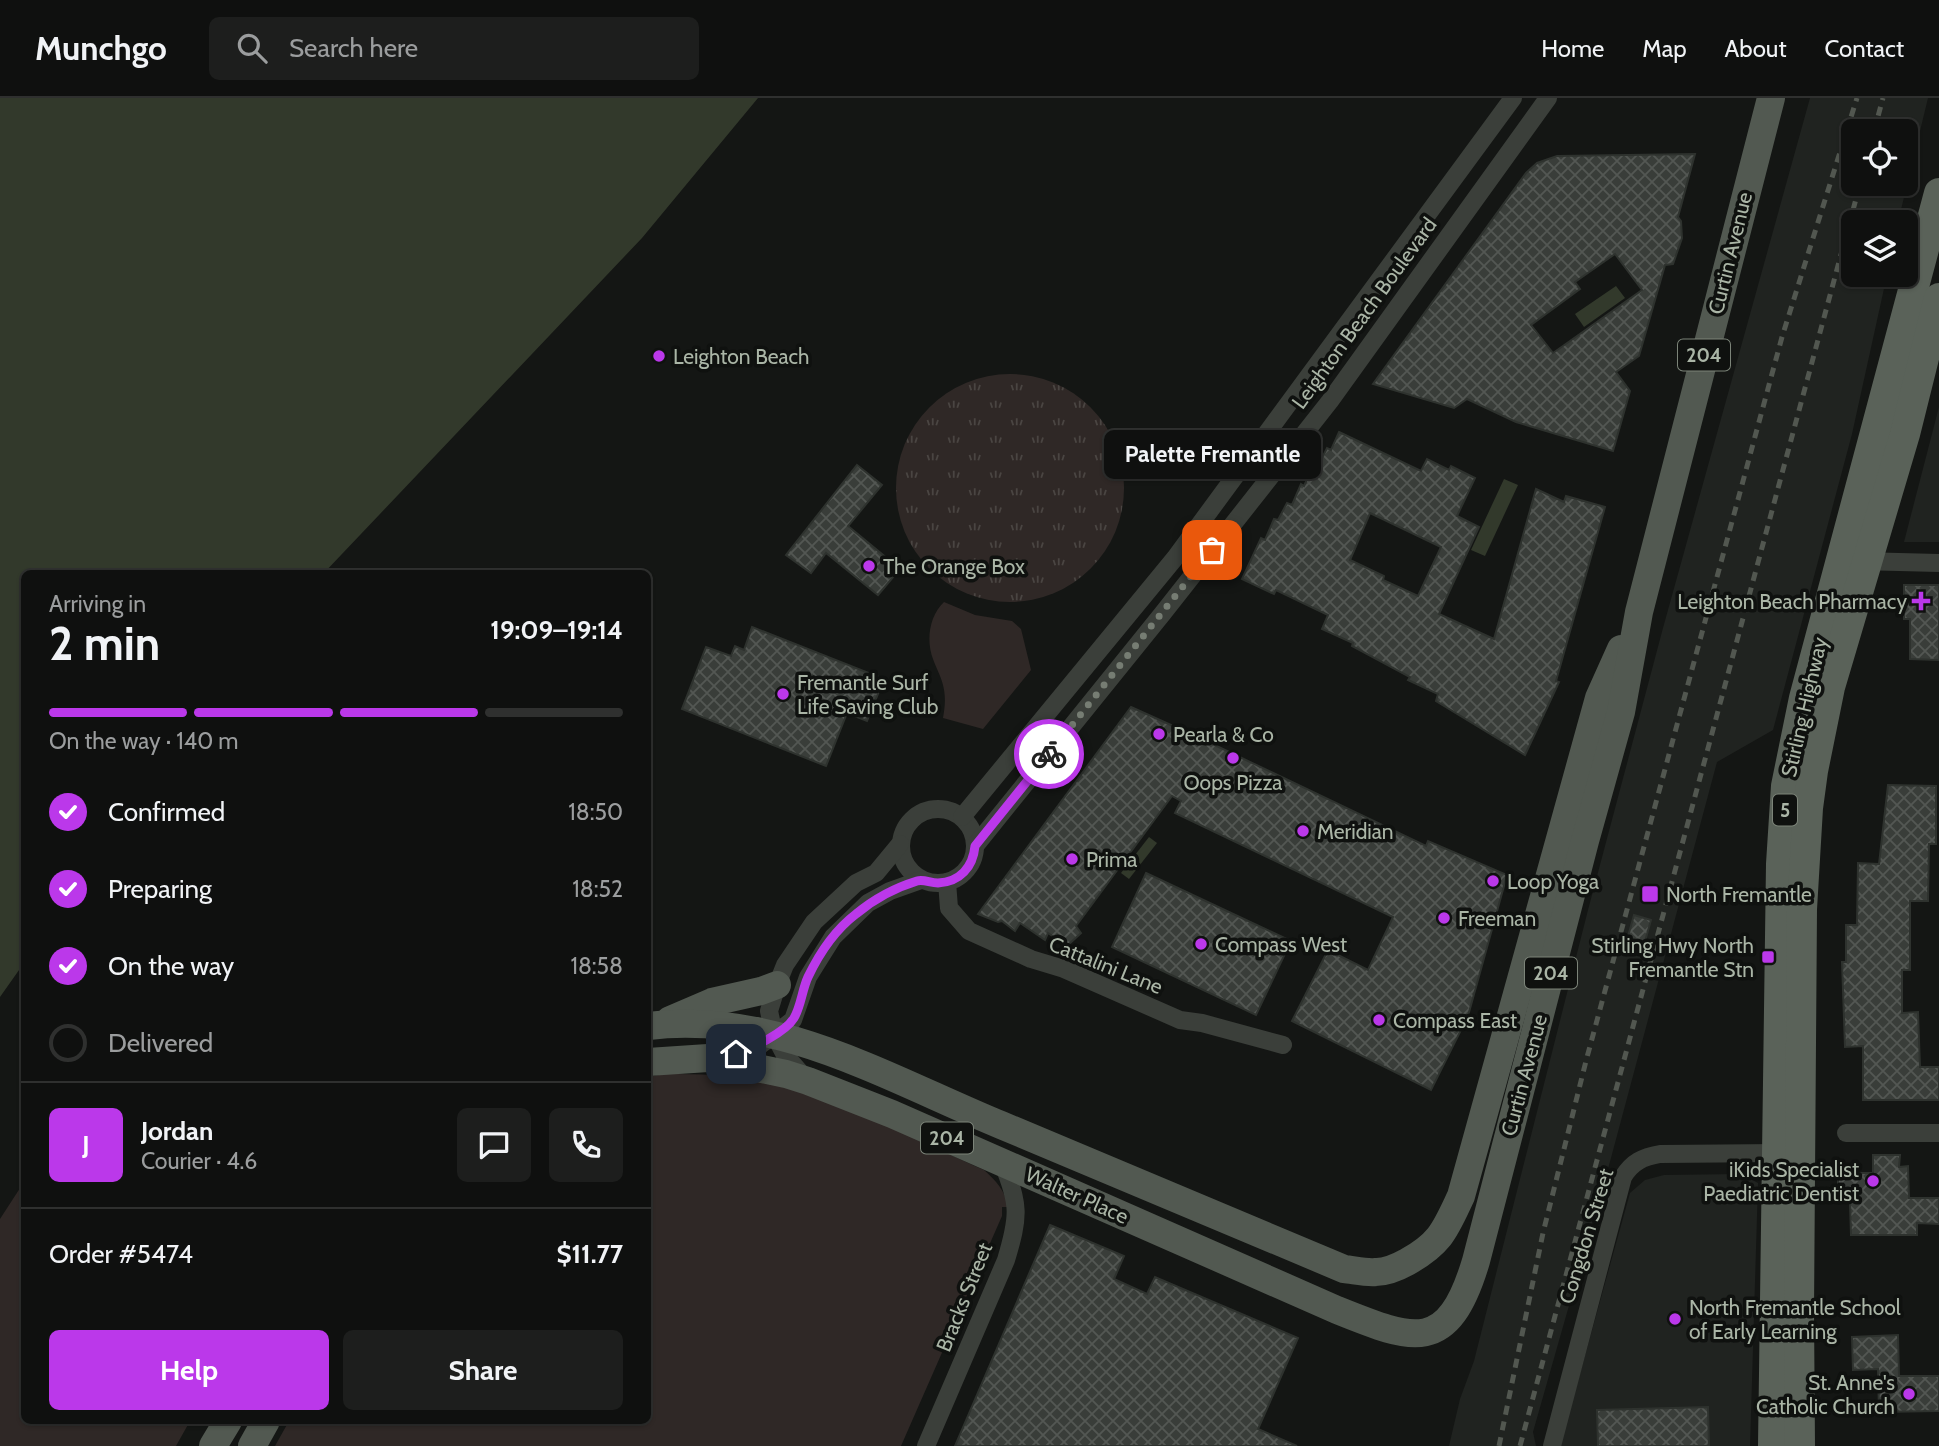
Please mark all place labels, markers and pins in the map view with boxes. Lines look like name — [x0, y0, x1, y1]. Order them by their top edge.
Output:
place label: Leighton Beach — [673, 344, 809, 369]
marker: Leighton Beach — [651, 348, 667, 364]
callout: Palette Fremantle — [1104, 431, 1320, 480]
pin — [1182, 520, 1242, 580]
place label: The Orange Box — [883, 554, 1025, 579]
marker: The Orange Box — [861, 558, 877, 574]
place label: Leighton Beach Pharmacy — [1677, 589, 1907, 614]
marker: Leighton Beach Pharmacy — [1913, 593, 1929, 609]
place label: Fremantle Surf Life Saving Club — [797, 670, 938, 719]
marker: Fremantle Surf Life Saving Club — [775, 686, 791, 702]
place label: Pearla & Co — [1173, 722, 1274, 747]
marker: Pearla & Co — [1151, 726, 1167, 742]
marker: Oops Pizza — [1225, 750, 1241, 766]
place label: Oops Pizza — [1184, 770, 1282, 795]
place label: Meridian — [1317, 819, 1394, 844]
marker: Meridian — [1295, 823, 1311, 839]
place label: Prima — [1086, 847, 1137, 872]
marker: Prima — [1064, 851, 1080, 867]
place label: Loop Yoga — [1507, 869, 1599, 894]
marker: Loop Yoga — [1485, 873, 1501, 889]
place label: North Fremantle — [1666, 882, 1812, 907]
marker: North Fremantle — [1640, 884, 1660, 904]
place label: Freeman — [1458, 906, 1536, 931]
marker: Freeman — [1436, 910, 1452, 926]
place label: Compass West — [1215, 932, 1347, 957]
place label: Stirling Hwy North Fremantle Stn — [1591, 933, 1754, 982]
marker: Compass West — [1193, 936, 1209, 952]
marker: Stirling Hwy North Fremantle Stn — [1760, 949, 1776, 965]
place label: Compass East — [1393, 1008, 1517, 1033]
marker: Compass East — [1371, 1012, 1387, 1028]
pin — [706, 1024, 766, 1084]
place label: iKids Specialist Paediatric Dentist — [1703, 1157, 1859, 1206]
marker: iKids Specialist Paediatric Dentist — [1865, 1173, 1881, 1189]
place label: North Fremantle School of Early Learning — [1689, 1295, 1901, 1344]
marker: North Fremantle School of Early Learning — [1667, 1311, 1683, 1327]
place label: St. Anne's Catholic Church — [1756, 1370, 1895, 1419]
marker: St. Anne's Catholic Church — [1901, 1386, 1917, 1402]

